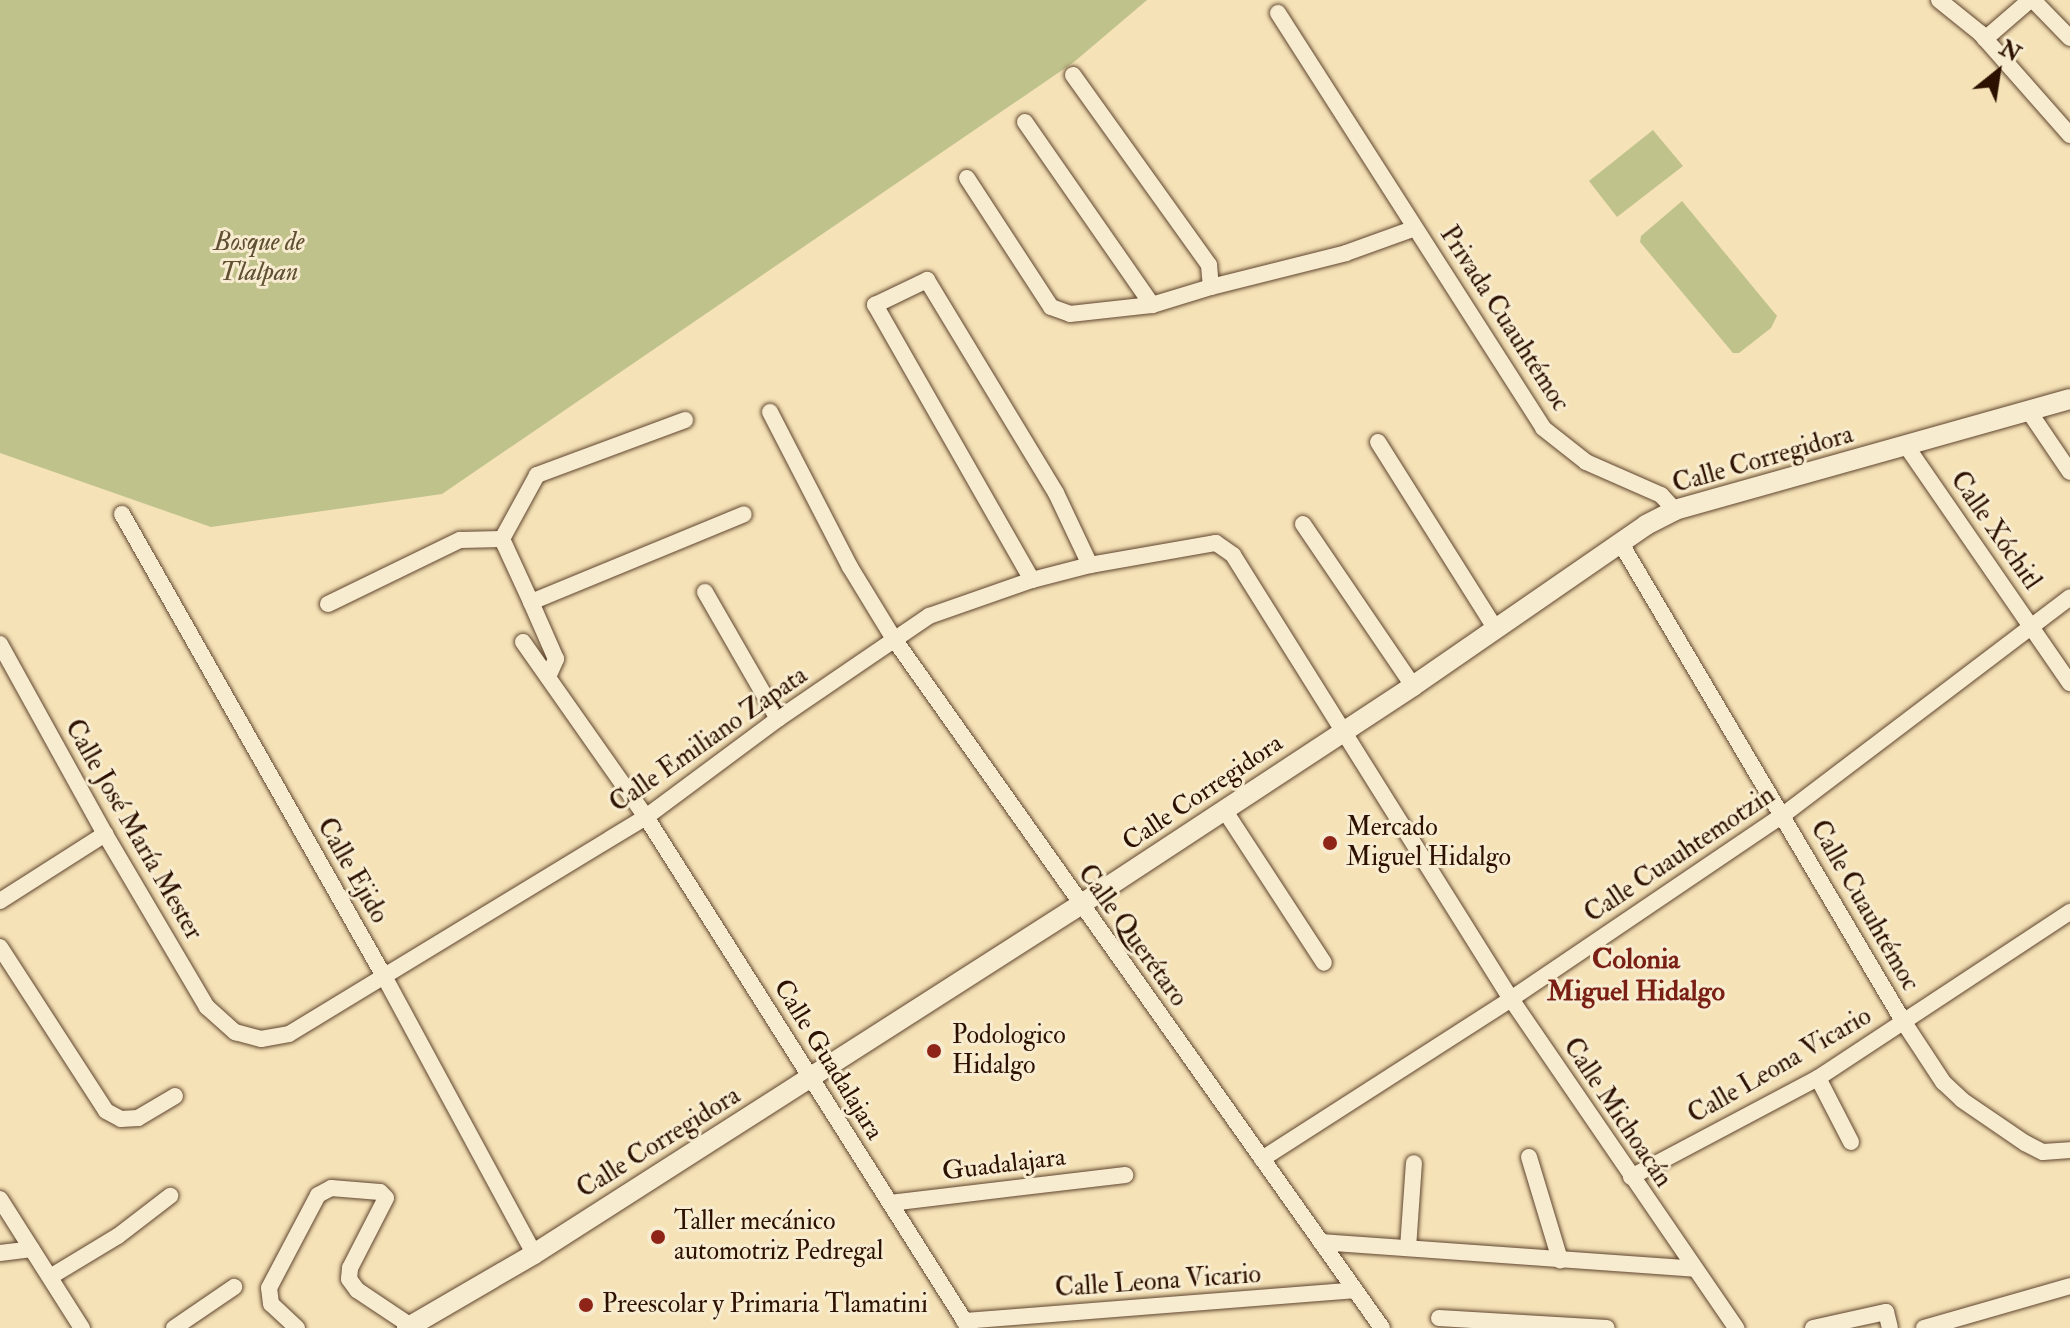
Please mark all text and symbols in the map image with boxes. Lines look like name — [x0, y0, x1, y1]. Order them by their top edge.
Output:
north arrow — [1958, 32, 2038, 112]
text: N — [1994, 34, 2026, 68]
street label: Privada Cuauhtémoc — [1433, 221, 1575, 417]
park label: Bosque de Tlalpan — [214, 227, 304, 288]
street label: Calle Corregidora — [1669, 419, 1857, 501]
street label: Calle Xóchitl — [1943, 466, 2047, 596]
street label: Calle Emiliano Zapata — [604, 660, 814, 820]
street label: Calle José María Mester — [57, 714, 209, 946]
street label: Calle Corregidora — [1117, 728, 1289, 858]
street label: Calle Cuauhtemotzin — [1579, 780, 1781, 930]
place label: Mercado Miguel Hidalgo — [1346, 812, 1511, 874]
street label: Calle Ejido — [309, 813, 395, 929]
street label: Calle Cuauhtémoc — [1803, 815, 1925, 997]
marker: Mercado Miguel Hidalgo — [1321, 834, 1339, 852]
street label: Calle Querétaro — [1070, 859, 1194, 1013]
district label: Colonia Miguel Hidalgo — [1547, 943, 1725, 1009]
street label: Calle Guadalajara — [766, 974, 890, 1146]
street label: Calle Leona Vicario — [1683, 1001, 1877, 1131]
place label: Podologico Hidalgo — [952, 1020, 1066, 1082]
street label: Calle Michoacán — [1556, 1033, 1678, 1193]
marker: Podologico Hidalgo — [923, 1040, 945, 1062]
street label: Calle Corregidora — [572, 1080, 746, 1206]
street label: Guadalajara — [941, 1142, 1067, 1188]
place label: Taller mecánico automotriz Pedregal — [674, 1206, 883, 1268]
marker: Taller mecánico automotriz Pedregal — [649, 1228, 667, 1246]
street label: Calle Leona Vicario — [1054, 1259, 1262, 1305]
place label: Preescolar y Primaria Tlamatini — [602, 1289, 928, 1321]
marker: Preescolar y Primaria Tlamatini — [577, 1296, 595, 1314]

